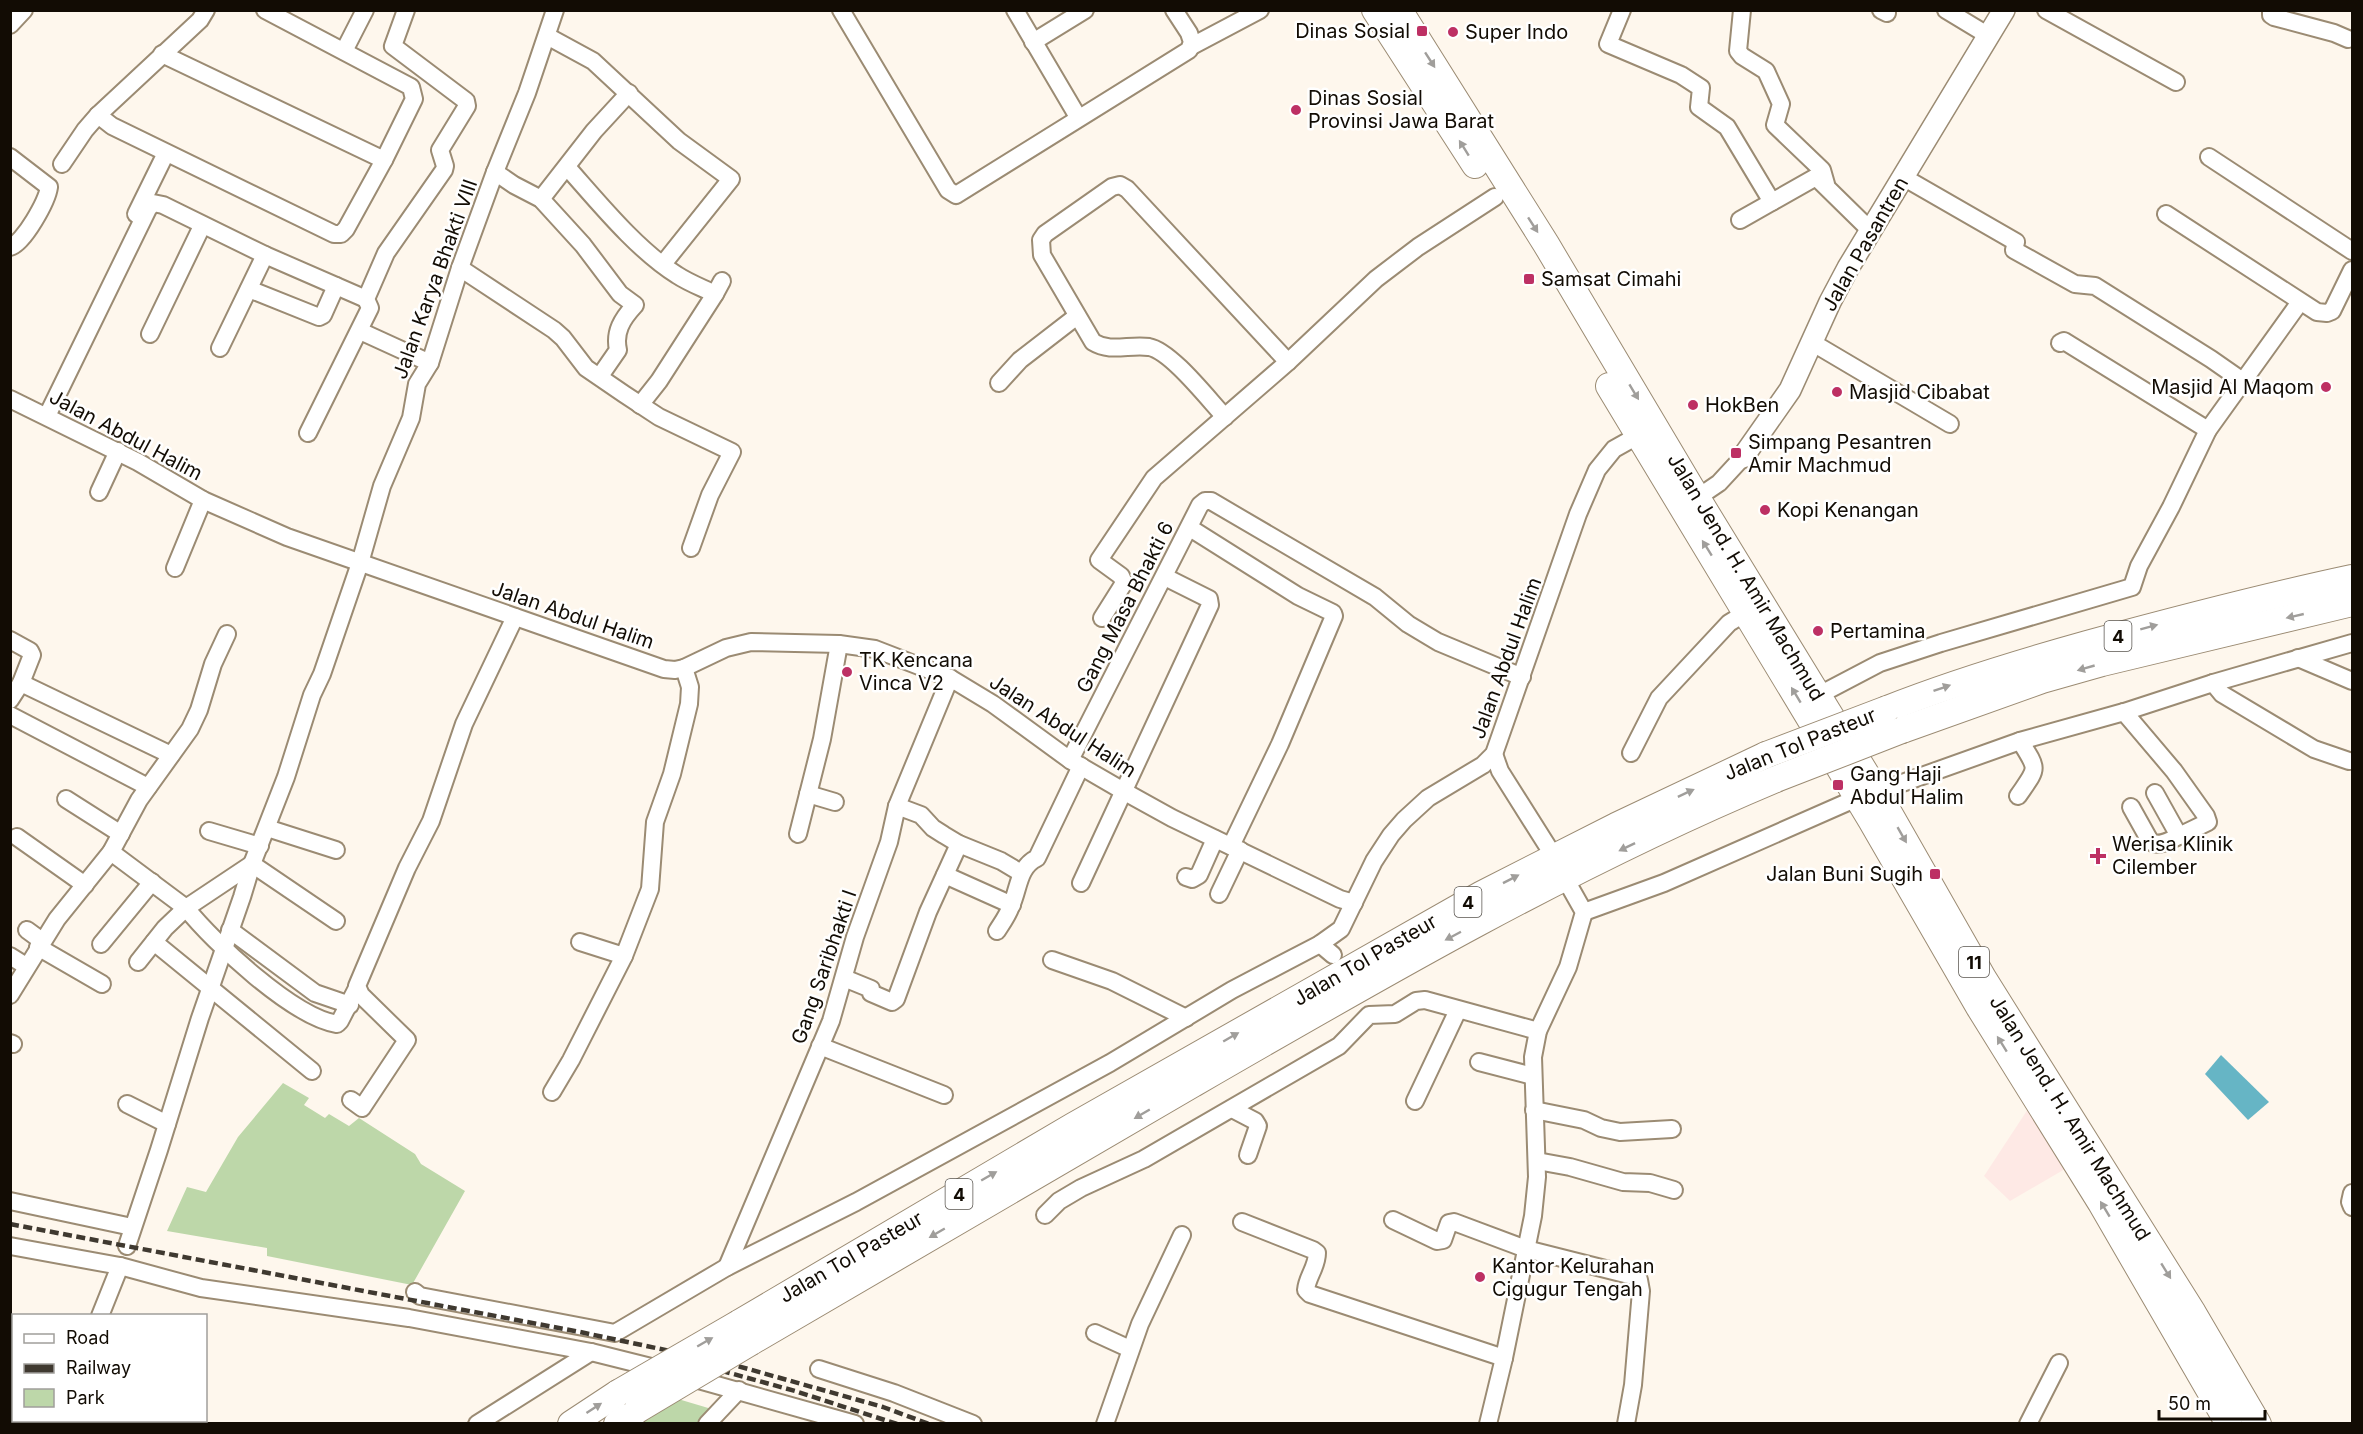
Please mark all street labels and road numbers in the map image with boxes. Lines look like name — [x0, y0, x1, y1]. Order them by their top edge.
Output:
street label: Jalan Pasantren — [1817, 173, 1913, 315]
street label: Jalan Karya Bhakti VIII — [388, 176, 482, 382]
street label: Jalan Abdul Halim — [45, 384, 207, 486]
street label: Jalan Jend. H. Amir Machmud — [1662, 449, 1830, 705]
street label: Gang Masa Bhakti 6 — [1071, 517, 1179, 697]
street label: Jalan Abdul Halim — [1466, 574, 1546, 742]
street label: Jalan Abdul Halim — [489, 576, 657, 654]
road number: 4 — [2104, 621, 2132, 651]
street label: Jalan Abdul Halim — [985, 670, 1141, 782]
street label: Jalan Tol Pasteur — [1720, 702, 1880, 785]
street label: Gang Saribhakti I — [786, 887, 862, 1047]
road number: 4 — [1454, 887, 1482, 917]
street label: Jalan Tol Pasteur — [1289, 909, 1442, 1011]
road number: 11 — [1959, 947, 1989, 977]
street label: Jalan Jend. H. Amir Machmud — [1984, 991, 2156, 1245]
road number: 4 — [946, 1179, 972, 1209]
street label: Jalan Tol Pasteur — [775, 1206, 928, 1308]

